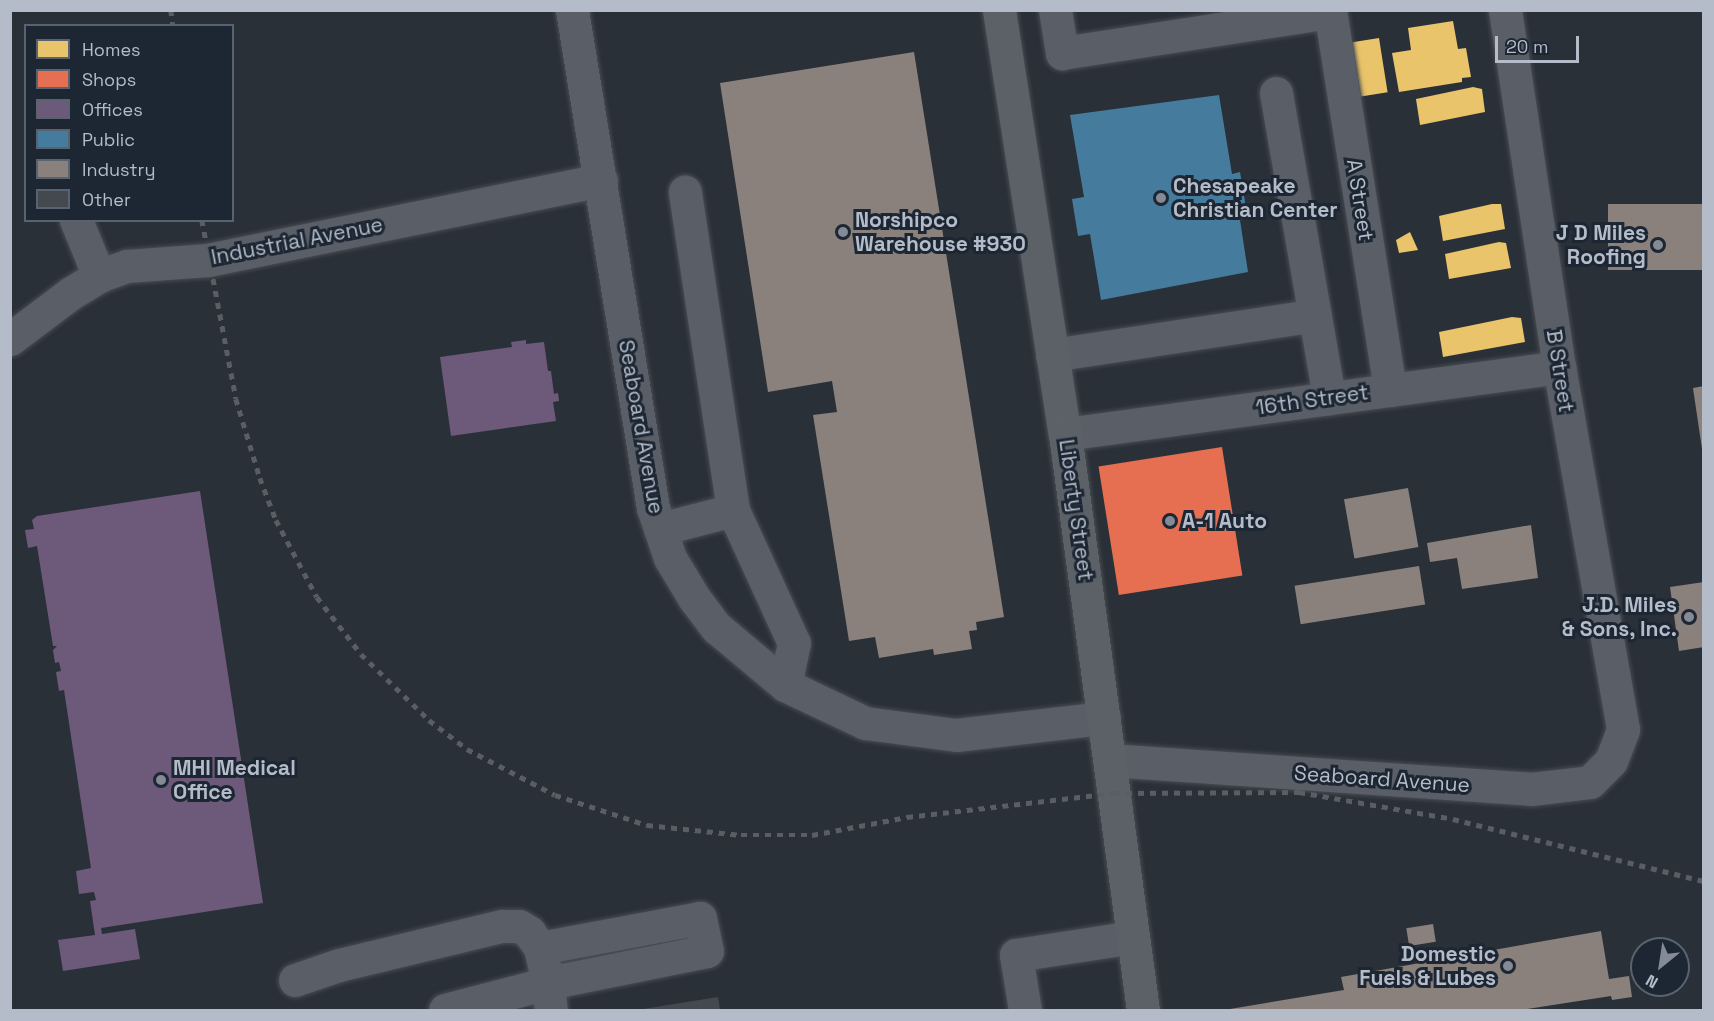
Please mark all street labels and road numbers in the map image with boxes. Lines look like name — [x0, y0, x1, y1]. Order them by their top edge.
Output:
street label: A Street — [1341, 157, 1379, 243]
street label: Industrial Avenue — [209, 212, 385, 270]
street label: B Street — [1541, 328, 1579, 414]
street label: Seaboard Avenue — [613, 338, 669, 516]
street label: 16th Street — [1254, 380, 1370, 420]
street label: Liberty Street — [1054, 438, 1098, 582]
street label: Seaboard Avenue — [1293, 760, 1471, 798]

